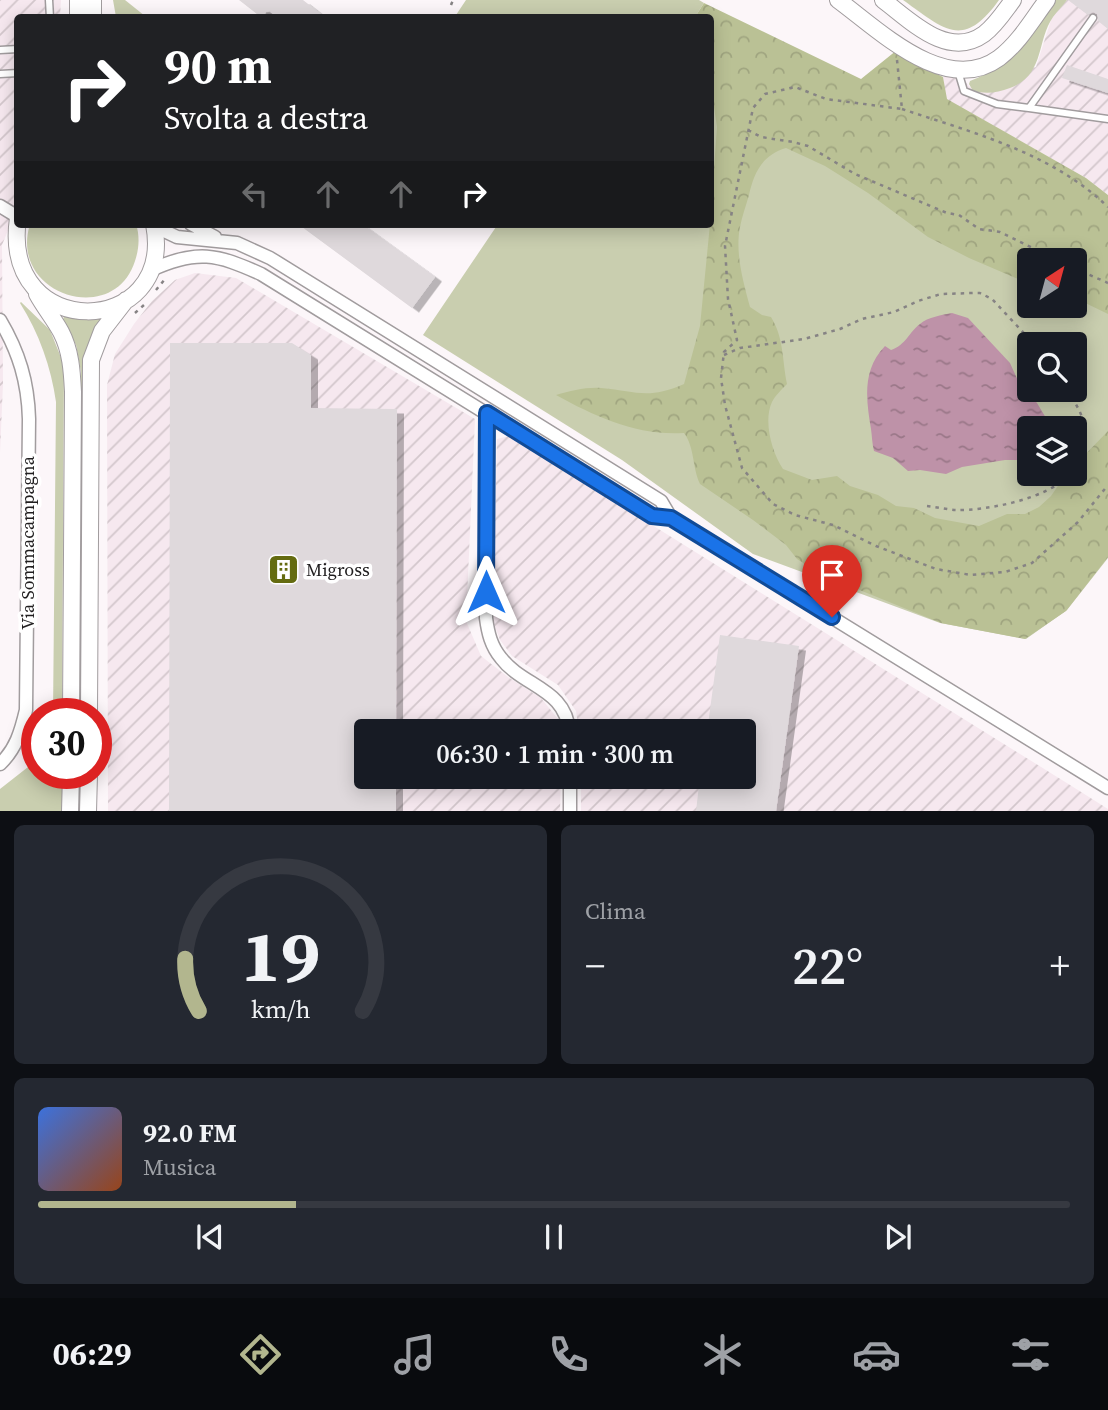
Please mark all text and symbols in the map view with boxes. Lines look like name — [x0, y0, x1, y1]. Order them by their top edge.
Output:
text: 90 m — [164, 32, 272, 99]
icon: right — [49, 42, 140, 133]
text: Svolta a destra — [164, 96, 368, 140]
icon: left — [236, 175, 274, 213]
icon: ahead — [309, 175, 347, 213]
icon: ahead — [382, 175, 420, 213]
icon: right — [455, 175, 493, 213]
north arrow — [1017, 248, 1087, 318]
map controls — [1017, 248, 1087, 486]
button: search — [1017, 332, 1087, 402]
button: layers — [1017, 416, 1087, 486]
street label: Via Sommacampagna — [15, 455, 40, 630]
pin — [802, 545, 862, 617]
building icon: Migross — [266, 553, 300, 587]
position arrow — [449, 555, 523, 629]
icon: arrive — [813, 556, 851, 594]
place label: Migross — [306, 557, 370, 582]
speed limit sign: 30 — [21, 698, 112, 789]
text: 06:30 · 1 min · 300 m — [436, 736, 674, 772]
text: Clima — [585, 895, 646, 927]
text: 19 — [241, 906, 320, 1005]
text: 22° — [792, 930, 863, 1001]
text: − — [585, 940, 605, 992]
text: + — [1050, 940, 1070, 992]
text: km/h — [251, 991, 310, 1025]
text: 92.0 FM — [143, 1115, 237, 1151]
text: Musica — [143, 1151, 216, 1183]
icon: previous — [191, 1218, 229, 1256]
icon: pause — [535, 1218, 573, 1256]
icon: next — [879, 1218, 917, 1256]
icon: directions — [236, 1330, 285, 1379]
icon: music — [390, 1330, 439, 1379]
icon: phone — [544, 1330, 593, 1379]
icon: climate — [698, 1330, 747, 1379]
icon: car — [852, 1330, 901, 1379]
icon: filters — [1006, 1330, 1055, 1379]
text: 06:29 — [53, 1332, 131, 1376]

